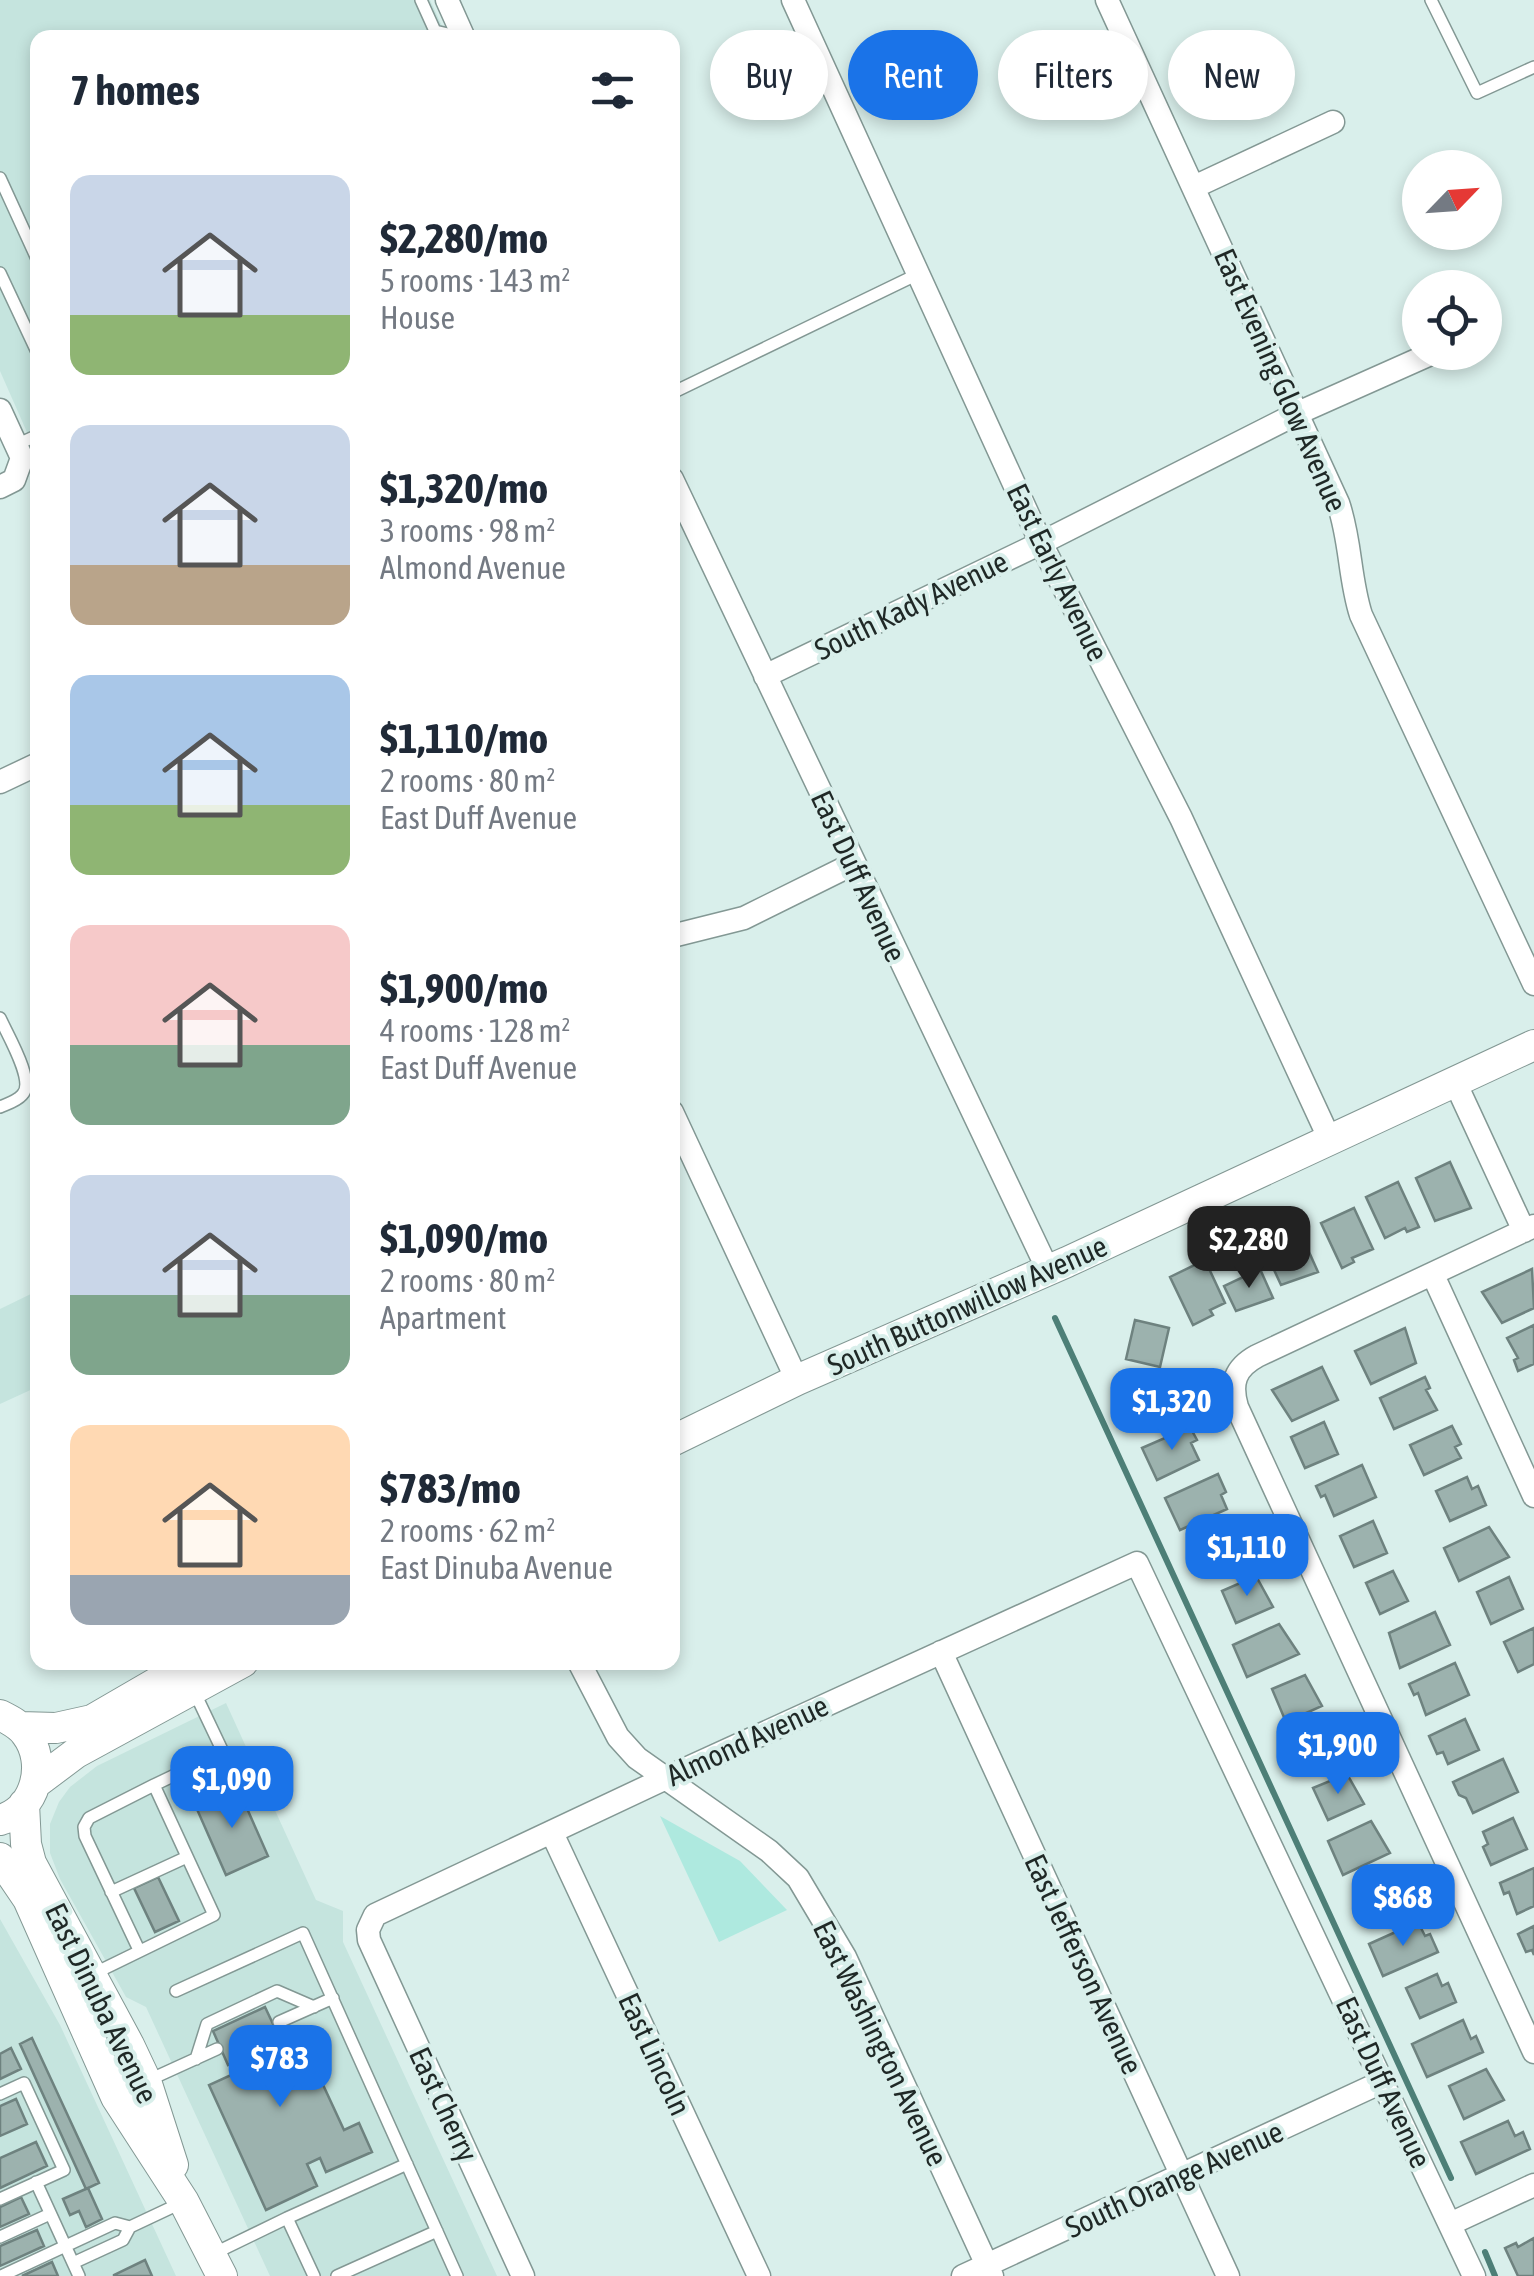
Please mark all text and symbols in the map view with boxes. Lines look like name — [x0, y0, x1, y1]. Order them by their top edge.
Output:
chip: Buy — [710, 30, 828, 120]
chip: Rent — [848, 30, 978, 120]
chip: Filters — [998, 30, 1148, 120]
chip: New — [1168, 30, 1295, 120]
icon: filters — [585, 63, 640, 118]
text: 7 homes — [70, 66, 200, 114]
north arrow — [1402, 150, 1502, 250]
map controls — [1402, 150, 1502, 370]
text: $2,280/mo — [380, 214, 548, 262]
icon: home — [150, 215, 270, 335]
street label: East Evening Glow Avenue — [1208, 243, 1354, 517]
text: 5 rooms · 143 m² — [380, 262, 570, 299]
button: locate — [1402, 270, 1502, 370]
text: House — [380, 299, 455, 336]
text: $1,320/mo — [380, 464, 548, 512]
icon: home — [150, 465, 270, 585]
street label: East Early Avenue — [1000, 478, 1116, 666]
text: 3 rooms · 98 m² — [380, 512, 555, 549]
street label: South Kady Avenue — [809, 544, 1013, 666]
text: Almond Avenue — [380, 549, 566, 586]
text: $1,110/mo — [380, 714, 548, 762]
icon: home — [150, 715, 270, 835]
text: 2 rooms · 80 m² — [380, 762, 555, 799]
street label: East Duff Avenue — [805, 785, 913, 967]
text: East Duff Avenue — [380, 799, 577, 836]
text: $1,900/mo — [380, 964, 548, 1012]
icon: home — [150, 965, 270, 1085]
text: 4 rooms · 128 m² — [380, 1012, 570, 1049]
text: East Duff Avenue — [380, 1049, 577, 1086]
pin: $2,280 — [1168, 1206, 1330, 1291]
text: $1,090/mo — [380, 1214, 548, 1262]
icon: home — [150, 1215, 270, 1335]
text: $2,280 — [1209, 1220, 1289, 1257]
street label: South Buttonwillow Avenue — [822, 1228, 1112, 1382]
text: 2 rooms · 80 m² — [380, 1262, 555, 1299]
text: Apartment — [380, 1299, 506, 1336]
pin: $1,320 — [1091, 1368, 1253, 1453]
text: $1,320 — [1132, 1382, 1212, 1419]
text: $783/mo — [380, 1464, 521, 1512]
icon: home — [150, 1465, 270, 1585]
text: 2 rooms · 62 m² — [380, 1512, 555, 1549]
pin: $1,110 — [1166, 1514, 1328, 1599]
text: $1,110 — [1207, 1528, 1287, 1565]
text: East Dinuba Avenue — [380, 1549, 613, 1586]
street label: Almond Avenue — [661, 1688, 833, 1792]
pin: $1,900 — [1257, 1712, 1419, 1797]
text: $1,900 — [1298, 1726, 1378, 1763]
pin: $1,090 — [151, 1746, 313, 1831]
text: $1,090 — [192, 1760, 272, 1797]
street label: East Jefferson Avenue — [1018, 1849, 1150, 2079]
pin: $868 — [1344, 1864, 1462, 1949]
text: $868 — [1374, 1878, 1432, 1915]
street label: East Dinuba Avenue — [39, 1898, 165, 2108]
street label: East Washington Avenue — [807, 1915, 955, 2171]
street label: East Lincoln — [612, 1988, 698, 2120]
street label: East Duff Avenue — [1330, 1991, 1438, 2173]
pin: $783 — [221, 2025, 339, 2110]
text: $783 — [251, 2039, 309, 2076]
street label: East Cherry — [403, 2042, 485, 2166]
street label: South Orange Avenue — [1060, 2114, 1288, 2244]

